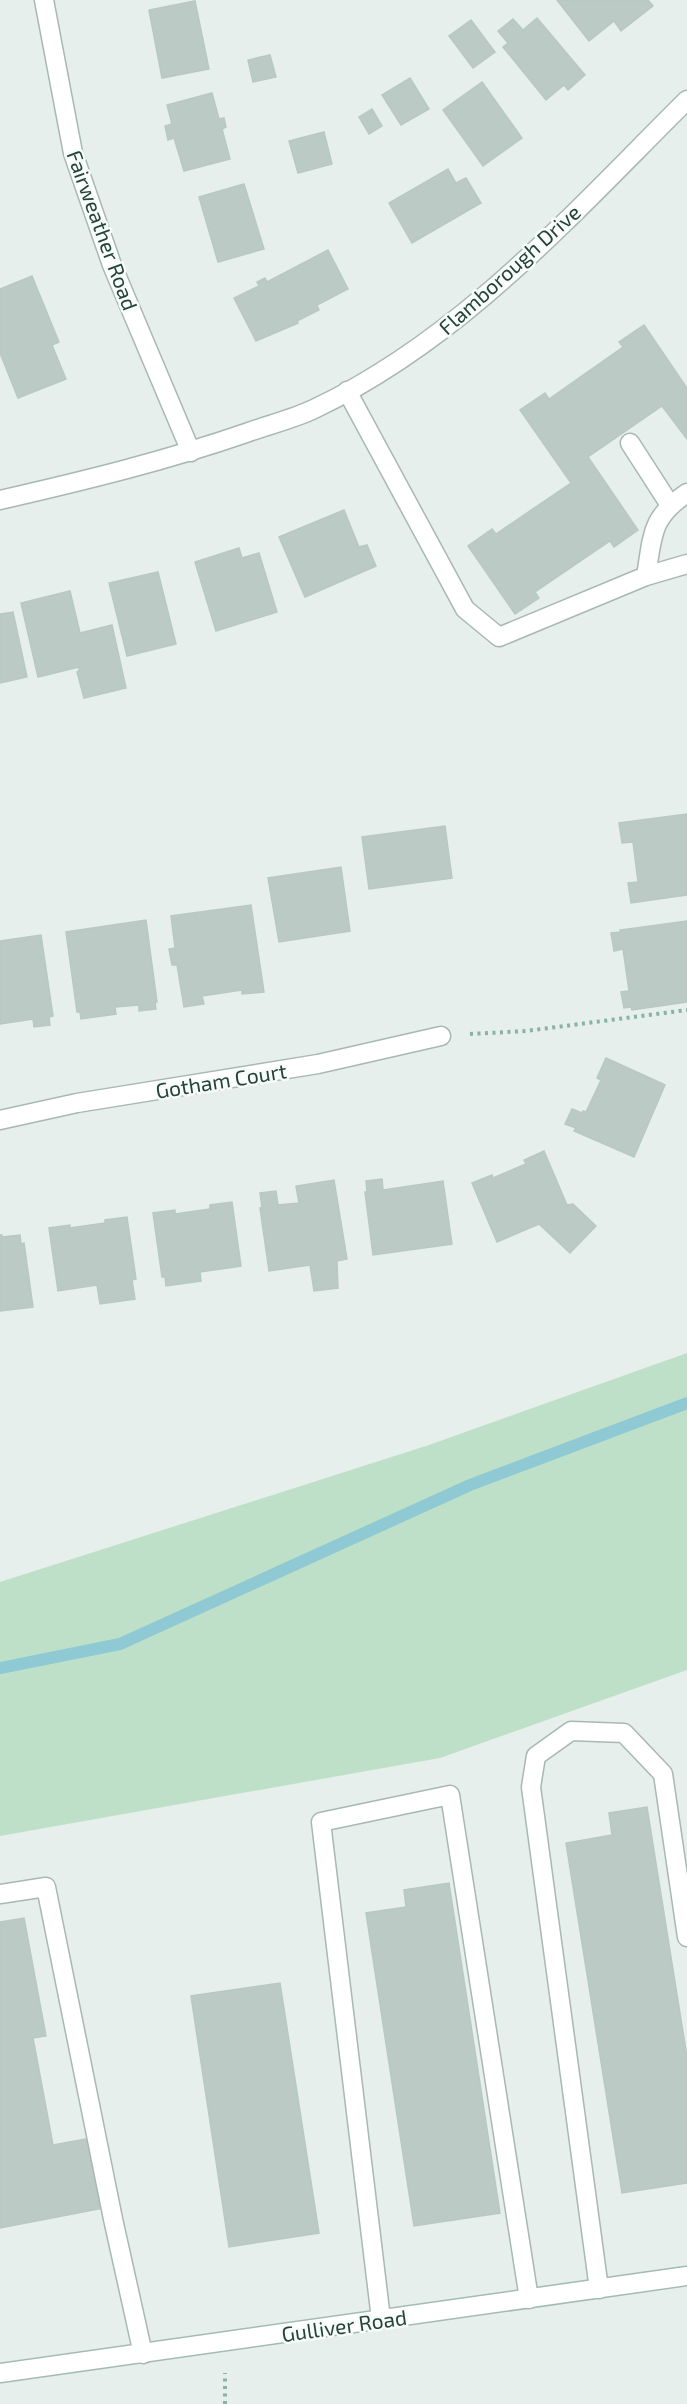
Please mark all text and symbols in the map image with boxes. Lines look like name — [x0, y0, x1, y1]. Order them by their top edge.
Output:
street label: Fairweather Road — [62, 147, 144, 313]
street label: Flamborough Drive — [433, 199, 585, 339]
street label: Gotham Court — [154, 1057, 288, 1103]
street label: Gulliver Road — [280, 2304, 408, 2346]

